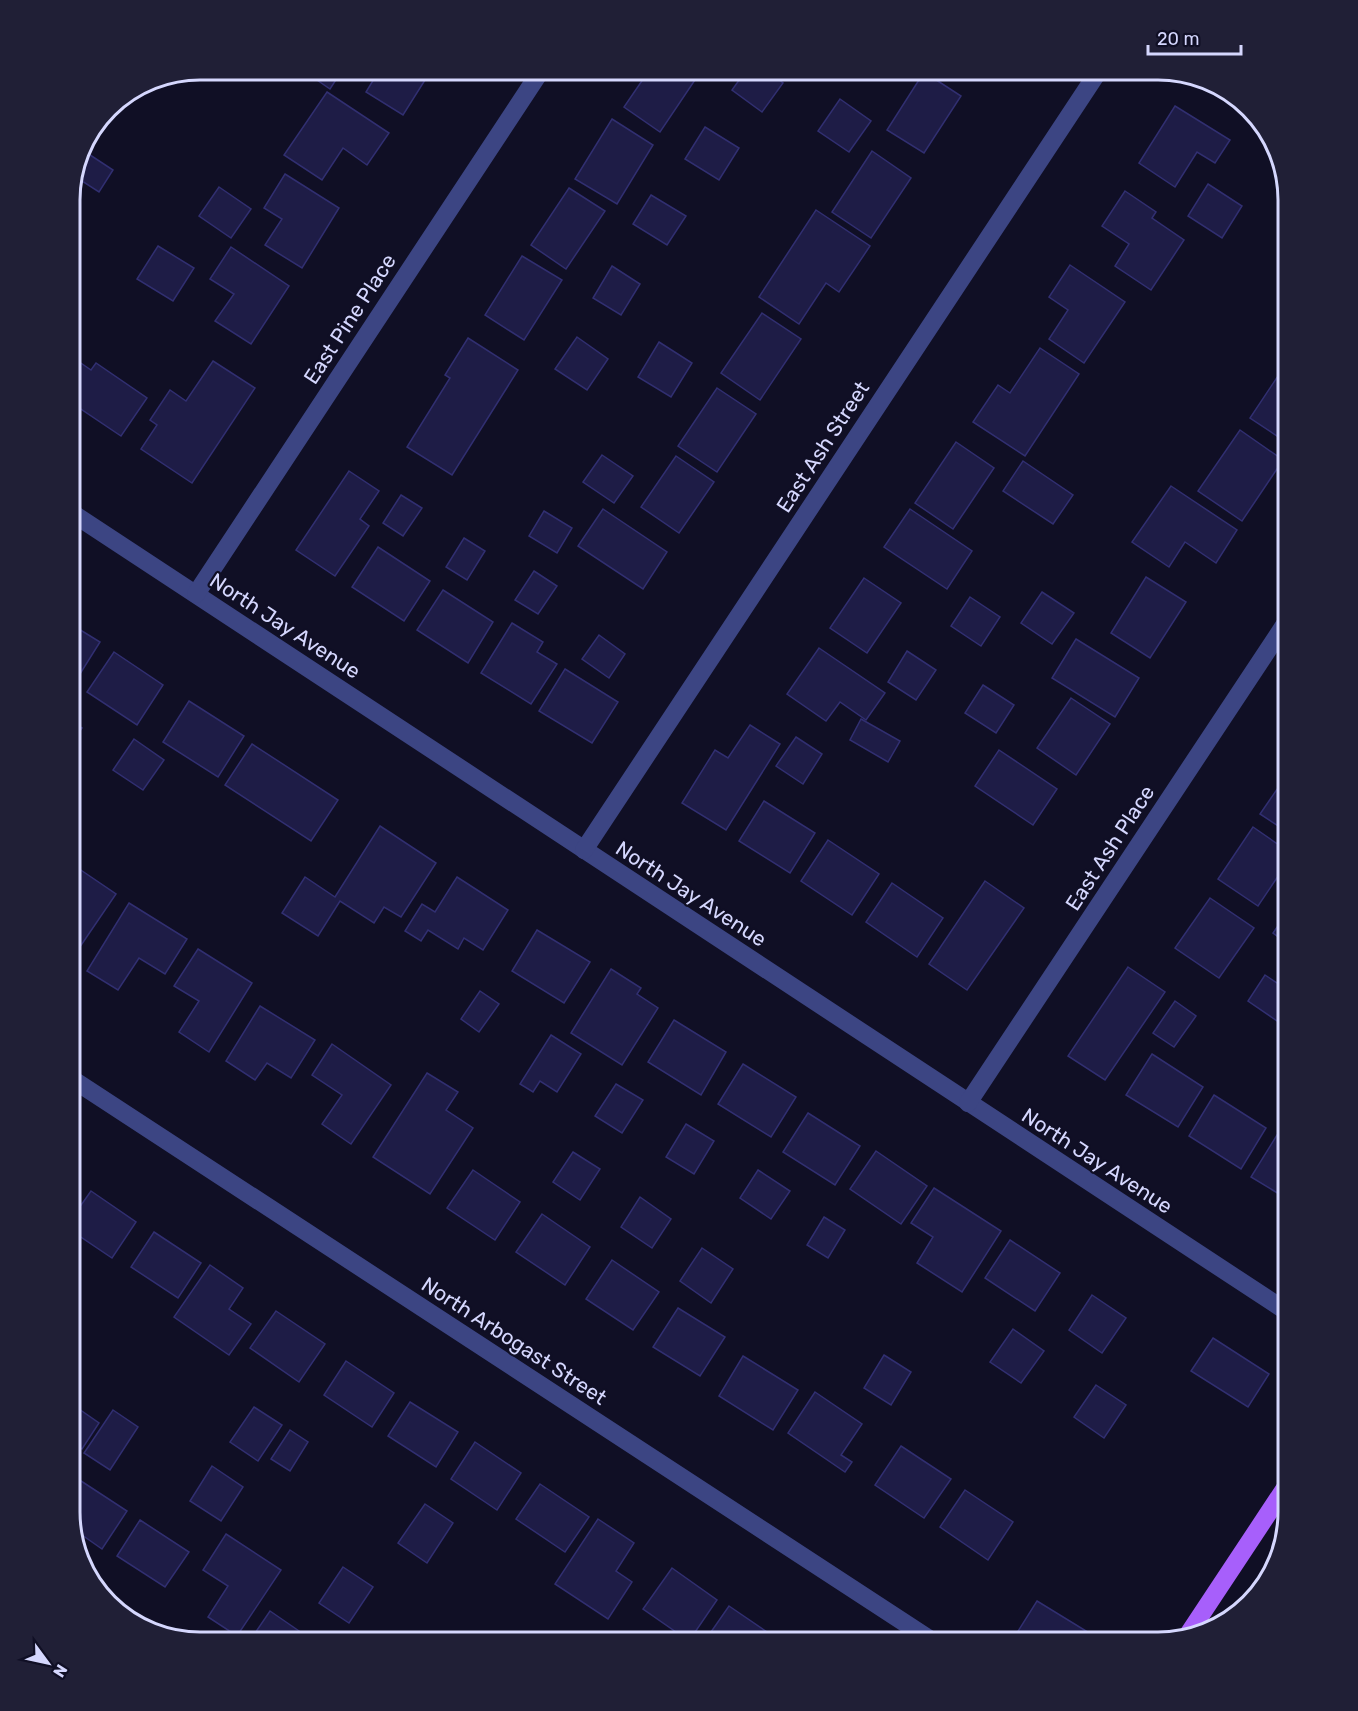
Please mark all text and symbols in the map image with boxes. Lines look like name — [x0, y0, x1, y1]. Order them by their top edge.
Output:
scale bar — [1148, 18, 1241, 56]
text: 20 m — [1157, 28, 1199, 50]
street label: East Pine Place — [298, 249, 401, 388]
street label: East Ash Street — [771, 376, 874, 517]
street label: North Jay Avenue — [205, 568, 365, 684]
street label: East Ash Place — [1060, 781, 1159, 915]
street label: North Jay Avenue — [611, 836, 771, 952]
street label: North Jay Avenue — [1017, 1103, 1177, 1219]
street label: North Arbogast Street — [417, 1271, 612, 1410]
north arrow — [18, 1633, 78, 1693]
text: N — [49, 1661, 71, 1681]

